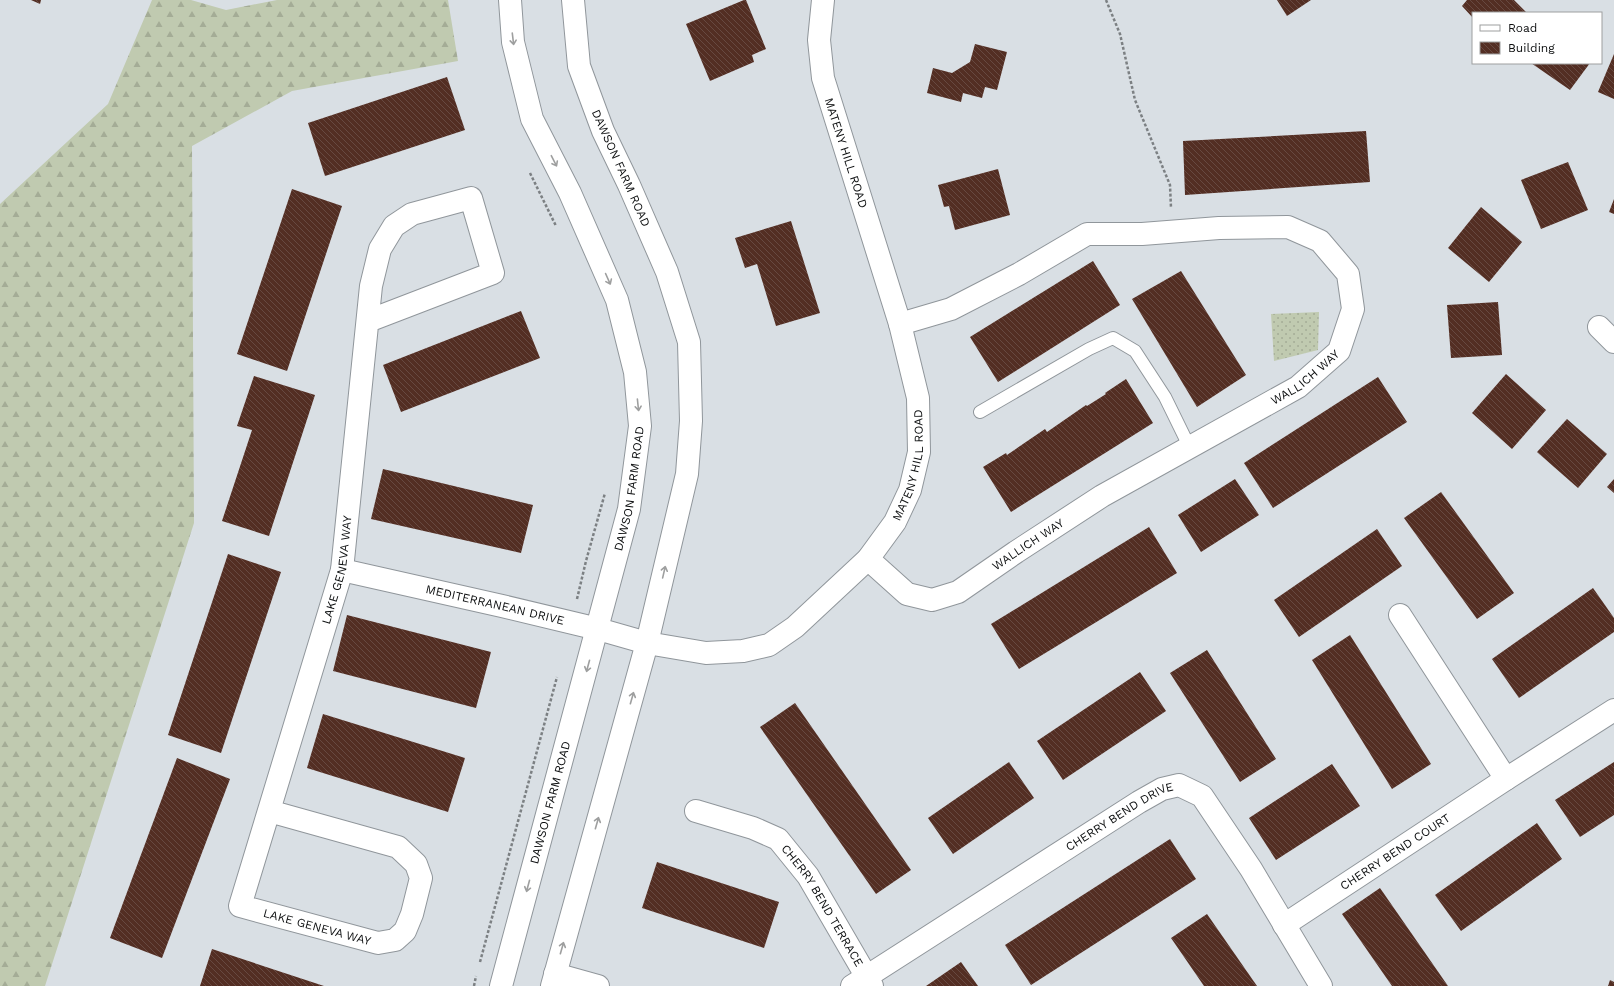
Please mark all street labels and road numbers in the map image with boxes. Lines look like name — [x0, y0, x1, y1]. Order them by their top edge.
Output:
street label: MATENY HILL ROAD — [822, 96, 870, 210]
street label: DAWSON FARM ROAD — [589, 107, 653, 229]
street label: WALLICH WAY — [1268, 347, 1342, 408]
street label: MATENY HILL ROAD — [890, 409, 926, 523]
street label: DAWSON FARM ROAD — [611, 425, 647, 553]
street label: LAKE GENEVA WAY — [319, 515, 355, 626]
street label: WALLICH WAY — [990, 516, 1067, 573]
street label: MEDITERRANEAN DRIVE — [424, 582, 566, 628]
street label: DAWSON FARM ROAD — [527, 739, 573, 866]
street label: CHERRY BEND DRIVE — [1063, 779, 1175, 854]
street label: CHERRY BEND COURT — [1338, 811, 1453, 893]
street label: CHERRY BEND TERRACE — [778, 842, 866, 969]
street label: LAKE GENEVA WAY — [262, 906, 372, 948]

